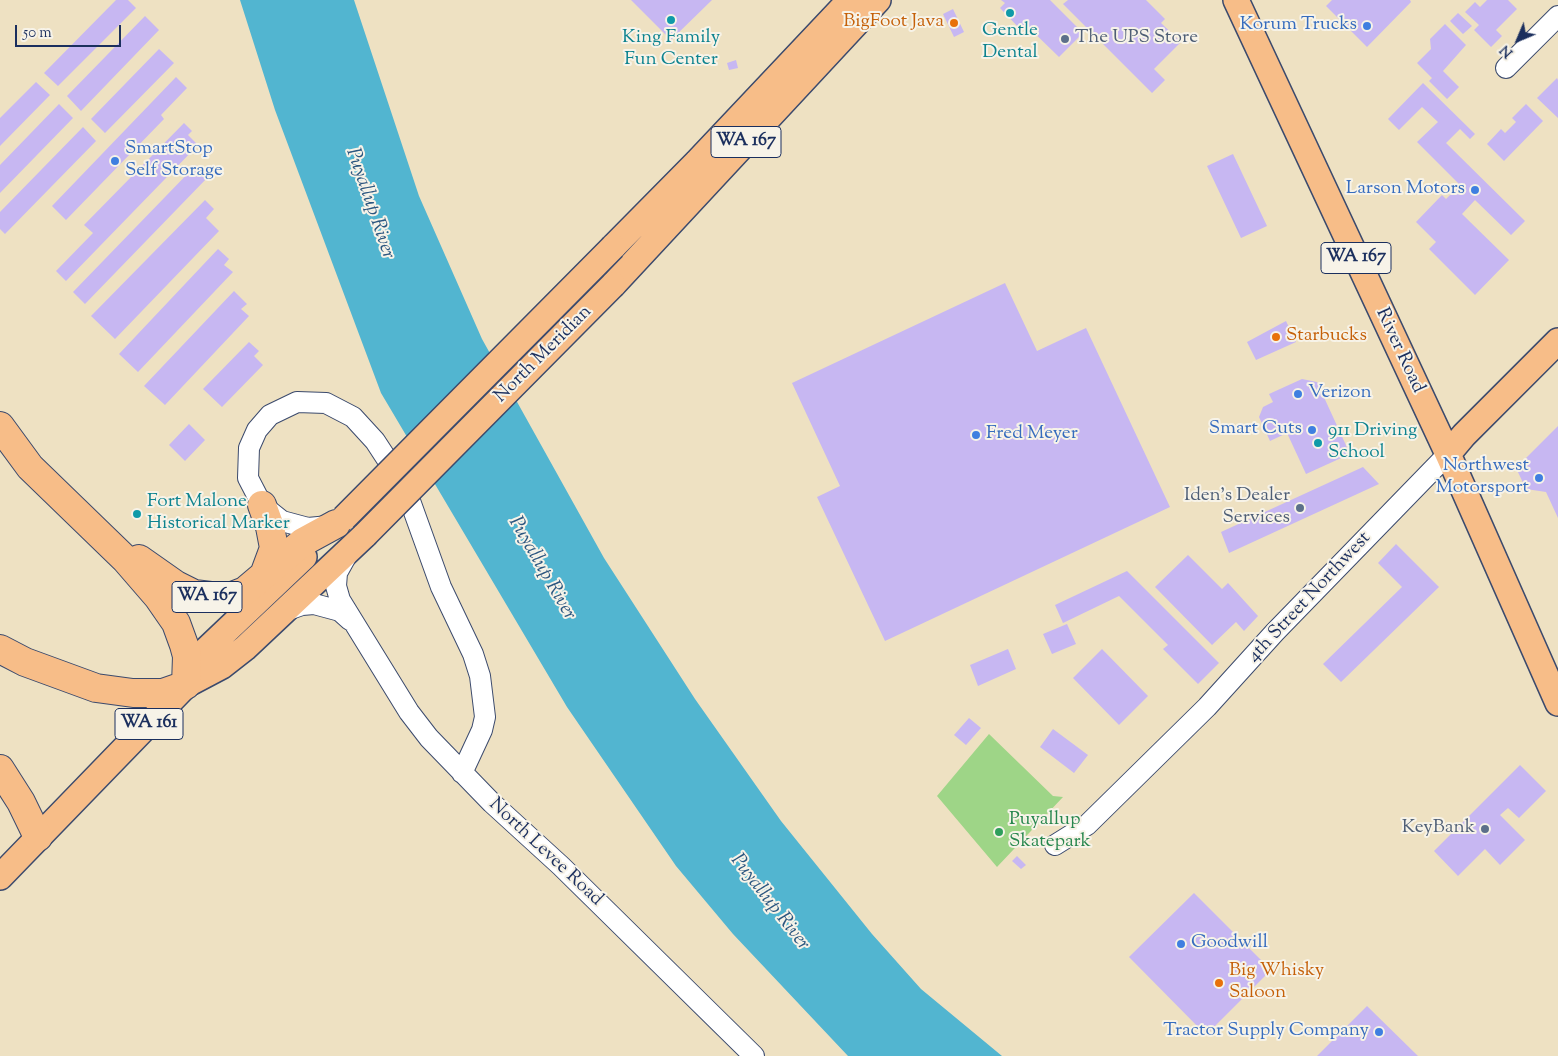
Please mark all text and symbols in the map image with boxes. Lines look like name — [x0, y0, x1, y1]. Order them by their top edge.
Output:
marker: Gentle Dental — [1004, 7, 1016, 19]
place label: BigFoot Java — [843, 12, 944, 34]
marker: King Family Fun Center — [665, 14, 677, 26]
scale bar — [18, 15, 124, 47]
place label: Korum Trucks — [1240, 15, 1357, 37]
north arrow — [1493, 15, 1543, 65]
marker: BigFoot Java — [948, 17, 960, 29]
marker: Korum Trucks — [1361, 20, 1373, 32]
place label: Gentle Dental — [982, 21, 1038, 65]
text: 50 m — [23, 23, 52, 44]
place label: King Family Fun Center — [622, 28, 720, 72]
place label: The UPS Store — [1075, 28, 1198, 50]
marker: The UPS Store — [1059, 33, 1071, 45]
text: N — [1496, 40, 1518, 62]
road number: WA 167 — [711, 126, 781, 158]
place label: SmartStop Self Storage — [125, 139, 223, 183]
water label: Puyallup River — [339, 145, 399, 263]
marker: SmartStop Self Storage — [109, 155, 121, 167]
place label: Larson Motors — [1346, 179, 1465, 201]
marker: Larson Motors — [1469, 184, 1481, 196]
road number: WA 167 — [1321, 242, 1391, 274]
street label: North Meridian — [490, 301, 598, 409]
street label: River Road — [1369, 305, 1429, 397]
place label: Starbucks — [1286, 326, 1367, 348]
marker: Starbucks — [1270, 331, 1282, 343]
place label: Verizon — [1308, 383, 1372, 405]
marker: Verizon — [1292, 388, 1304, 400]
place label: Smart Cuts — [1209, 419, 1302, 441]
place label: 911 Driving School — [1328, 421, 1417, 465]
place label: Fred Meyer — [986, 424, 1078, 446]
marker: Smart Cuts — [1306, 424, 1318, 436]
marker: Fred Meyer — [970, 429, 982, 441]
marker: 911 Driving School — [1312, 437, 1324, 449]
place label: Northwest Motorsport — [1435, 456, 1529, 500]
marker: Northwest Motorsport — [1533, 472, 1545, 484]
place label: Iden's Dealer Services — [1184, 486, 1290, 530]
place label: Fort Malone Historical Marker — [147, 492, 290, 536]
marker: Iden's Dealer Services — [1294, 502, 1306, 514]
marker: Fort Malone Historical Marker — [131, 508, 143, 520]
water label: Puyallup River — [502, 513, 580, 625]
street label: 4th Street Northwest — [1244, 528, 1376, 668]
road number: WA 167 — [172, 582, 242, 612]
road number: WA 161 — [115, 709, 183, 740]
street label: North Levee Road — [483, 794, 607, 912]
place label: Puyallup Skatepark — [1009, 810, 1091, 854]
place label: KeyBank — [1402, 818, 1475, 840]
marker: KeyBank — [1479, 823, 1491, 835]
marker: Puyallup Skatepark — [993, 826, 1005, 838]
water label: Puyallup River — [724, 850, 814, 956]
place label: Goodwill — [1191, 933, 1268, 955]
marker: Goodwill — [1175, 938, 1187, 950]
place label: Big Whisky Saloon — [1229, 961, 1324, 1005]
marker: Big Whisky Saloon — [1213, 977, 1225, 989]
place label: Tractor Supply Company — [1163, 1021, 1369, 1043]
marker: Tractor Supply Company — [1373, 1026, 1385, 1038]

